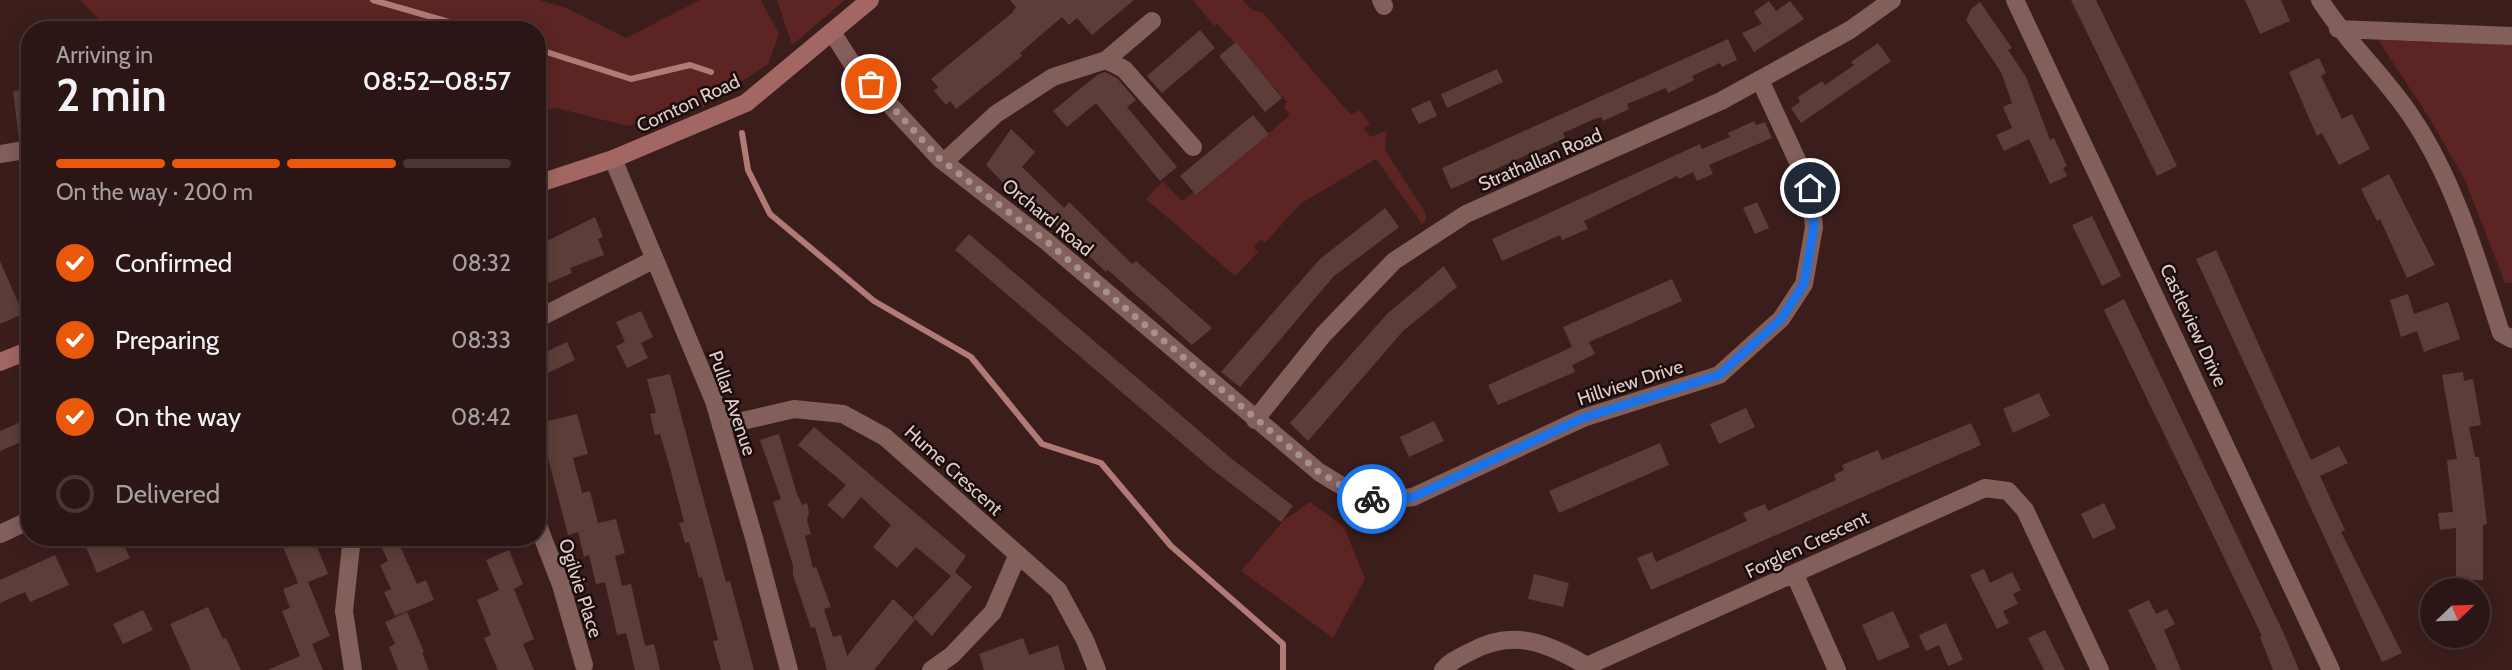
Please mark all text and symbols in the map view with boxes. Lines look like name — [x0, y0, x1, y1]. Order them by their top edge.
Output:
text: Arriving in — [56, 41, 153, 69]
pin — [841, 54, 901, 114]
text: 08:52–08:57 — [363, 65, 511, 97]
icon: bag — [852, 65, 890, 103]
text: 2 min — [56, 67, 167, 123]
street label: Cornton Road — [633, 70, 743, 137]
street label: Strathallan Road — [1475, 123, 1605, 196]
pin — [1780, 158, 1840, 218]
icon: home — [1791, 169, 1829, 207]
street label: Orchard Road — [998, 174, 1098, 261]
text: On the way · 200 m — [56, 178, 253, 206]
icon: check — [56, 244, 94, 282]
text: Confirmed — [115, 247, 232, 279]
text: 08:32 — [452, 249, 511, 277]
street label: Castleview Drive — [2155, 260, 2232, 391]
icon: check — [56, 321, 94, 359]
text: Preparing — [115, 324, 219, 356]
text: 08:33 — [451, 326, 511, 354]
street label: Pullar Avenue — [704, 348, 761, 459]
street label: Hillview Drive — [1574, 354, 1686, 410]
icon: check — [56, 398, 94, 436]
text: On the way — [115, 401, 241, 433]
text: 08:42 — [451, 403, 511, 431]
street label: Hume Crescent — [900, 420, 1008, 521]
courier — [1337, 464, 1407, 534]
text: Delivered — [115, 478, 220, 510]
icon: bike — [1353, 480, 1391, 518]
street label: Forglen Crescent — [1742, 505, 1873, 583]
street label: Ogilvie Place — [554, 536, 607, 641]
north arrow — [2420, 578, 2490, 648]
map controls — [2420, 578, 2490, 648]

